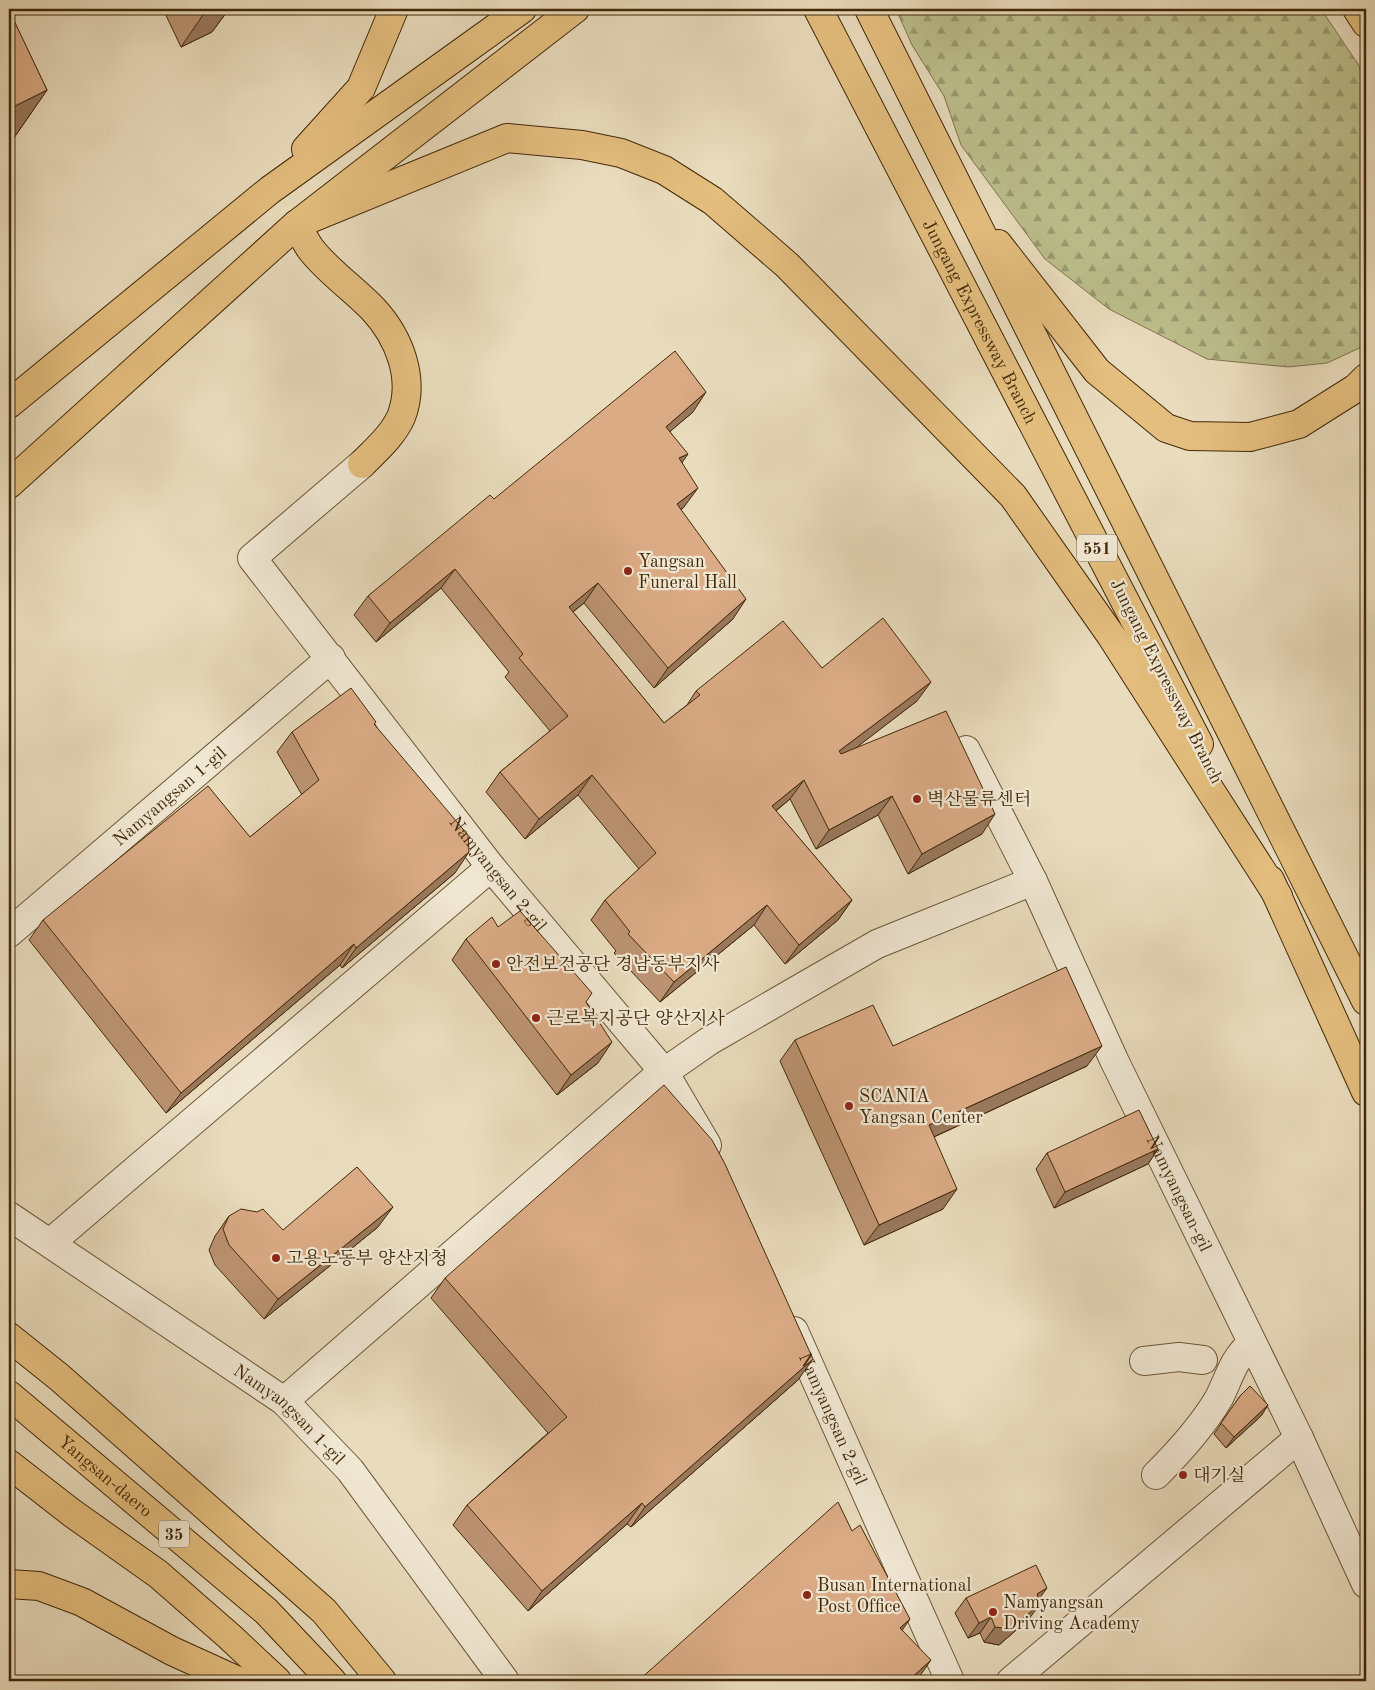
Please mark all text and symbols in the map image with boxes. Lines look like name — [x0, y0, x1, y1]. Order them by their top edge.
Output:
street label: Jungang Expressway Branch — [919, 217, 1040, 427]
road number: 551 — [1077, 534, 1117, 562]
place label: Yangsan Funeral Hall — [638, 553, 737, 592]
marker: Yangsan Funeral Hall — [622, 565, 634, 577]
street label: Jungang Expressway Branch — [1107, 576, 1226, 787]
street label: Namyangsan 1-gil — [110, 744, 230, 850]
place label: 벽산물류센터 — [927, 790, 1031, 809]
marker: 벽산물류센터 — [911, 793, 923, 805]
street label: Namyangsan 2-gil — [445, 813, 549, 935]
place label: 안전보건공단 경남동부지사 — [506, 955, 720, 974]
marker: 안전보건공단 경남동부지사 — [490, 958, 502, 970]
place label: 근로복지공단 양산지사 — [546, 1008, 726, 1028]
marker: 근로복지공단 양산지사 — [530, 1012, 542, 1024]
place label: SCANIA Yangsan Center — [859, 1088, 983, 1127]
marker: SCANIA Yangsan Center — [843, 1100, 855, 1112]
street label: Namyangsan-gil — [1142, 1133, 1214, 1255]
place label: 고용노동부 양산지청 — [286, 1249, 448, 1268]
marker: 고용노동부 양산지청 — [270, 1252, 282, 1264]
street label: Namyangsan 2-gil — [795, 1350, 869, 1488]
street label: Namyangsan 1-gil — [230, 1362, 348, 1469]
street label: Yangsan-daero — [54, 1433, 155, 1521]
place label: 대기실 — [1193, 1466, 1245, 1485]
marker: 대기실 — [1177, 1469, 1189, 1481]
road number: 35 — [159, 1520, 189, 1548]
place label: Busan International Post Office — [817, 1577, 972, 1616]
marker: Busan International Post Office — [801, 1589, 813, 1601]
place label: Namyangsan Driving Academy — [1003, 1594, 1141, 1633]
marker: Namyangsan Driving Academy — [987, 1606, 999, 1618]

